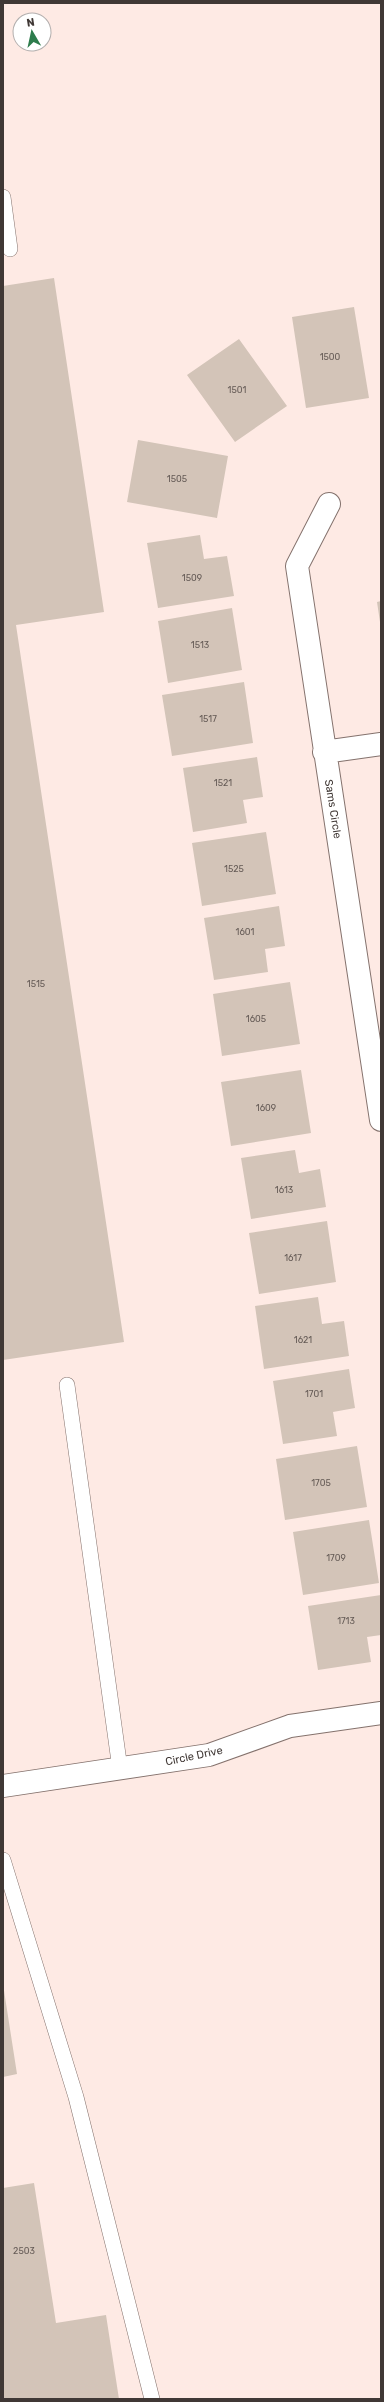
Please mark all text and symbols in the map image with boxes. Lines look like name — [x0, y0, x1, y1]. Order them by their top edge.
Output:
north arrow — [12, 12, 52, 52]
text: N — [26, 16, 36, 30]
house number: 1500 — [320, 352, 341, 362]
house number: 1501 — [228, 385, 247, 395]
house number: 1505 — [167, 474, 187, 484]
house number: 1509 — [182, 573, 202, 583]
house number: 1513 — [191, 640, 209, 650]
house number: 1517 — [199, 714, 217, 724]
house number: 1521 — [214, 778, 232, 788]
street label: Sams Circle — [322, 778, 344, 840]
house number: 1525 — [224, 864, 244, 874]
house number: 1601 — [236, 927, 255, 937]
house number: 1515 — [27, 979, 45, 989]
house number: 1605 — [246, 1014, 266, 1024]
house number: 1609 — [256, 1103, 276, 1113]
house number: 1613 — [275, 1185, 293, 1195]
house number: 1617 — [284, 1253, 302, 1263]
house number: 1621 — [294, 1335, 312, 1345]
house number: 1701 — [305, 1389, 323, 1399]
house number: 1705 — [311, 1478, 331, 1488]
house number: 1709 — [326, 1553, 346, 1563]
house number: 1713 — [337, 1616, 355, 1626]
street label: Circle Drive — [164, 1744, 224, 1768]
house number: 2503 — [13, 2246, 35, 2256]

